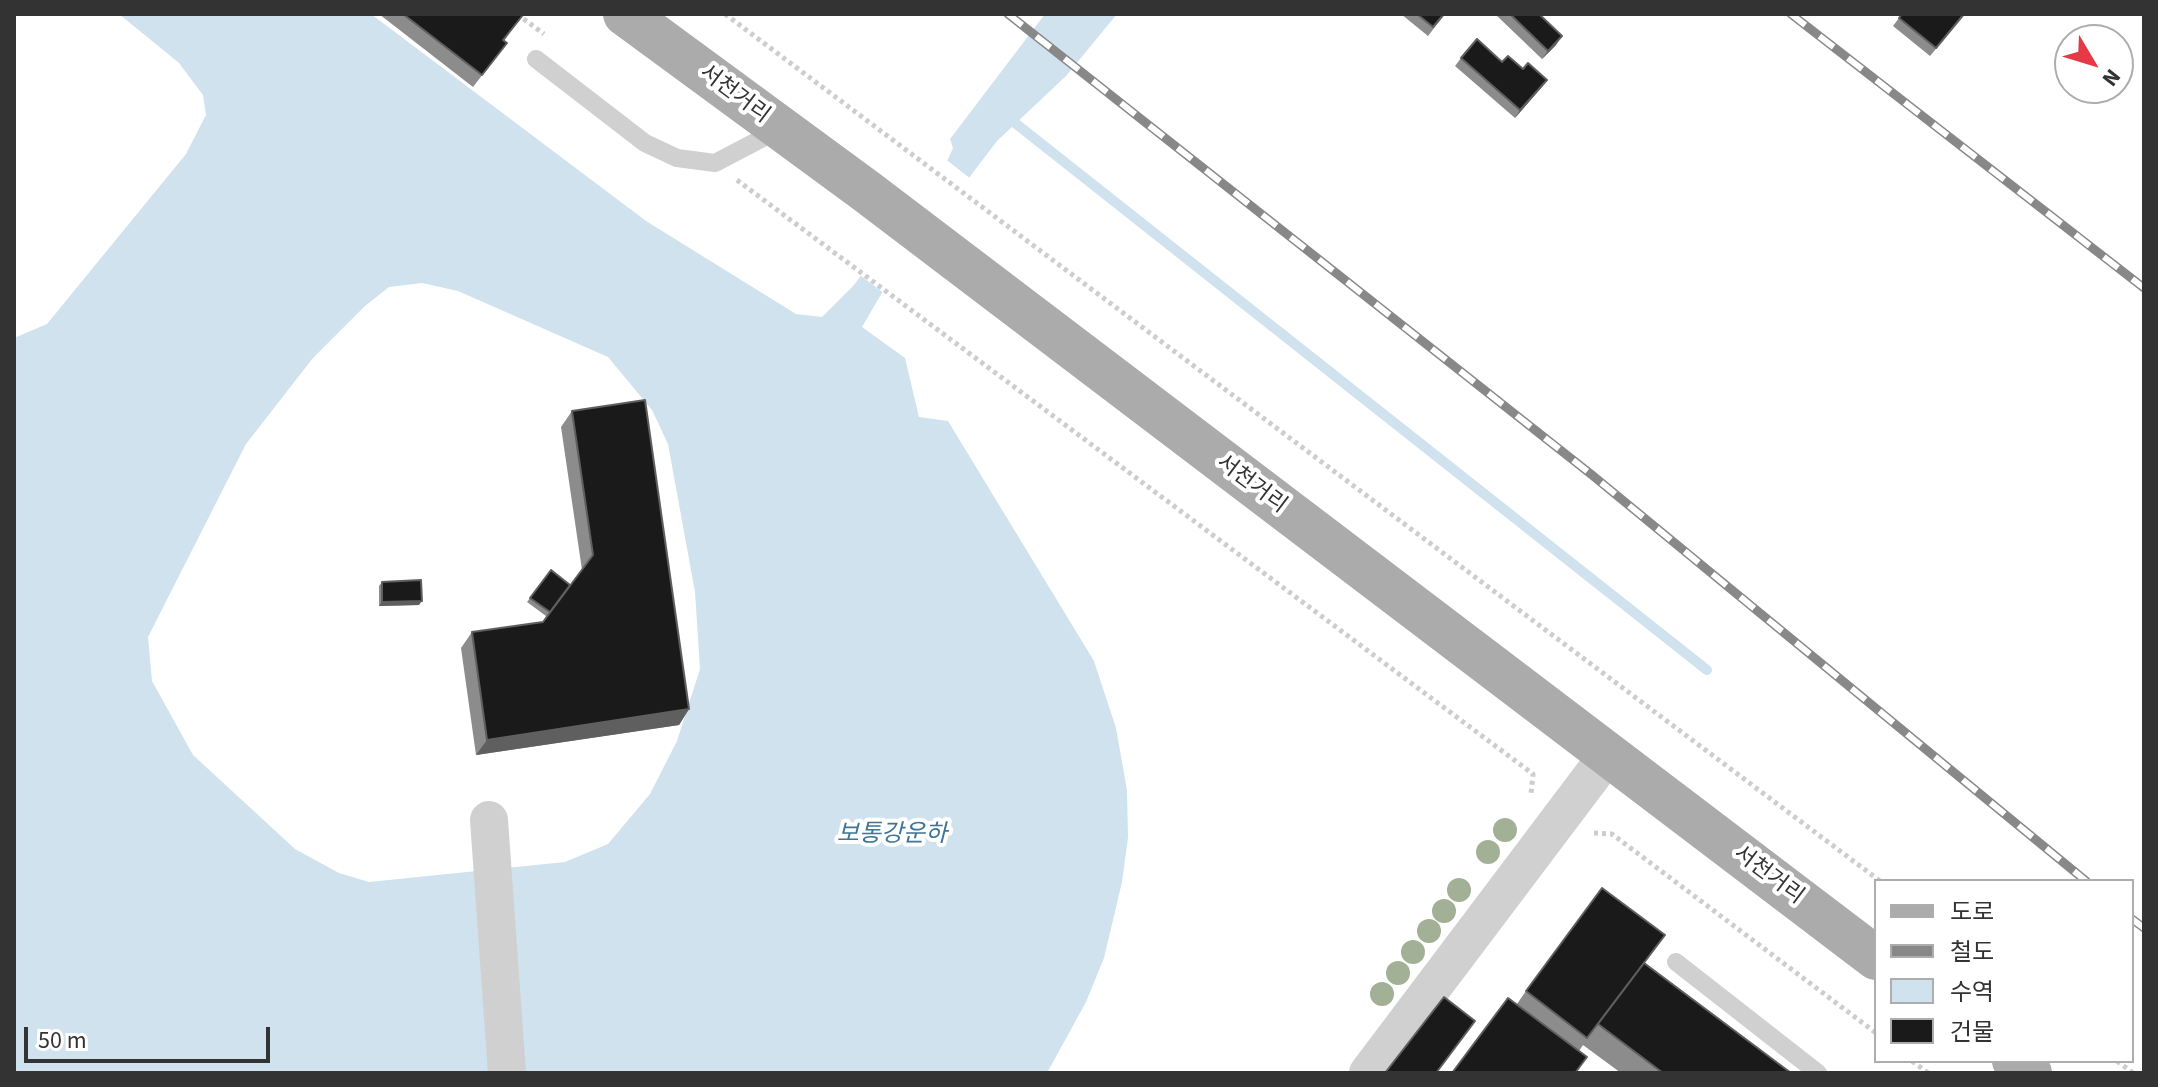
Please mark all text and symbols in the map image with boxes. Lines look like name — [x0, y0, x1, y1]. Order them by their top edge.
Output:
north arrow — [2054, 24, 2134, 104]
street label: 서천거리 — [694, 60, 774, 130]
text: N — [2094, 62, 2128, 93]
street label: 서천거리 — [1211, 450, 1291, 520]
water label: 보통강운하 — [837, 822, 947, 850]
street label: 서천거리 — [1728, 841, 1808, 911]
legend — [1874, 879, 2134, 1063]
text: 도로 — [1950, 895, 1994, 930]
text: 철도 — [1950, 935, 1994, 970]
text: 수역 — [1950, 975, 1994, 1010]
scale bar — [28, 1011, 274, 1061]
text: 건물 — [1950, 1015, 1994, 1050]
text: 50 m — [38, 1023, 87, 1058]

